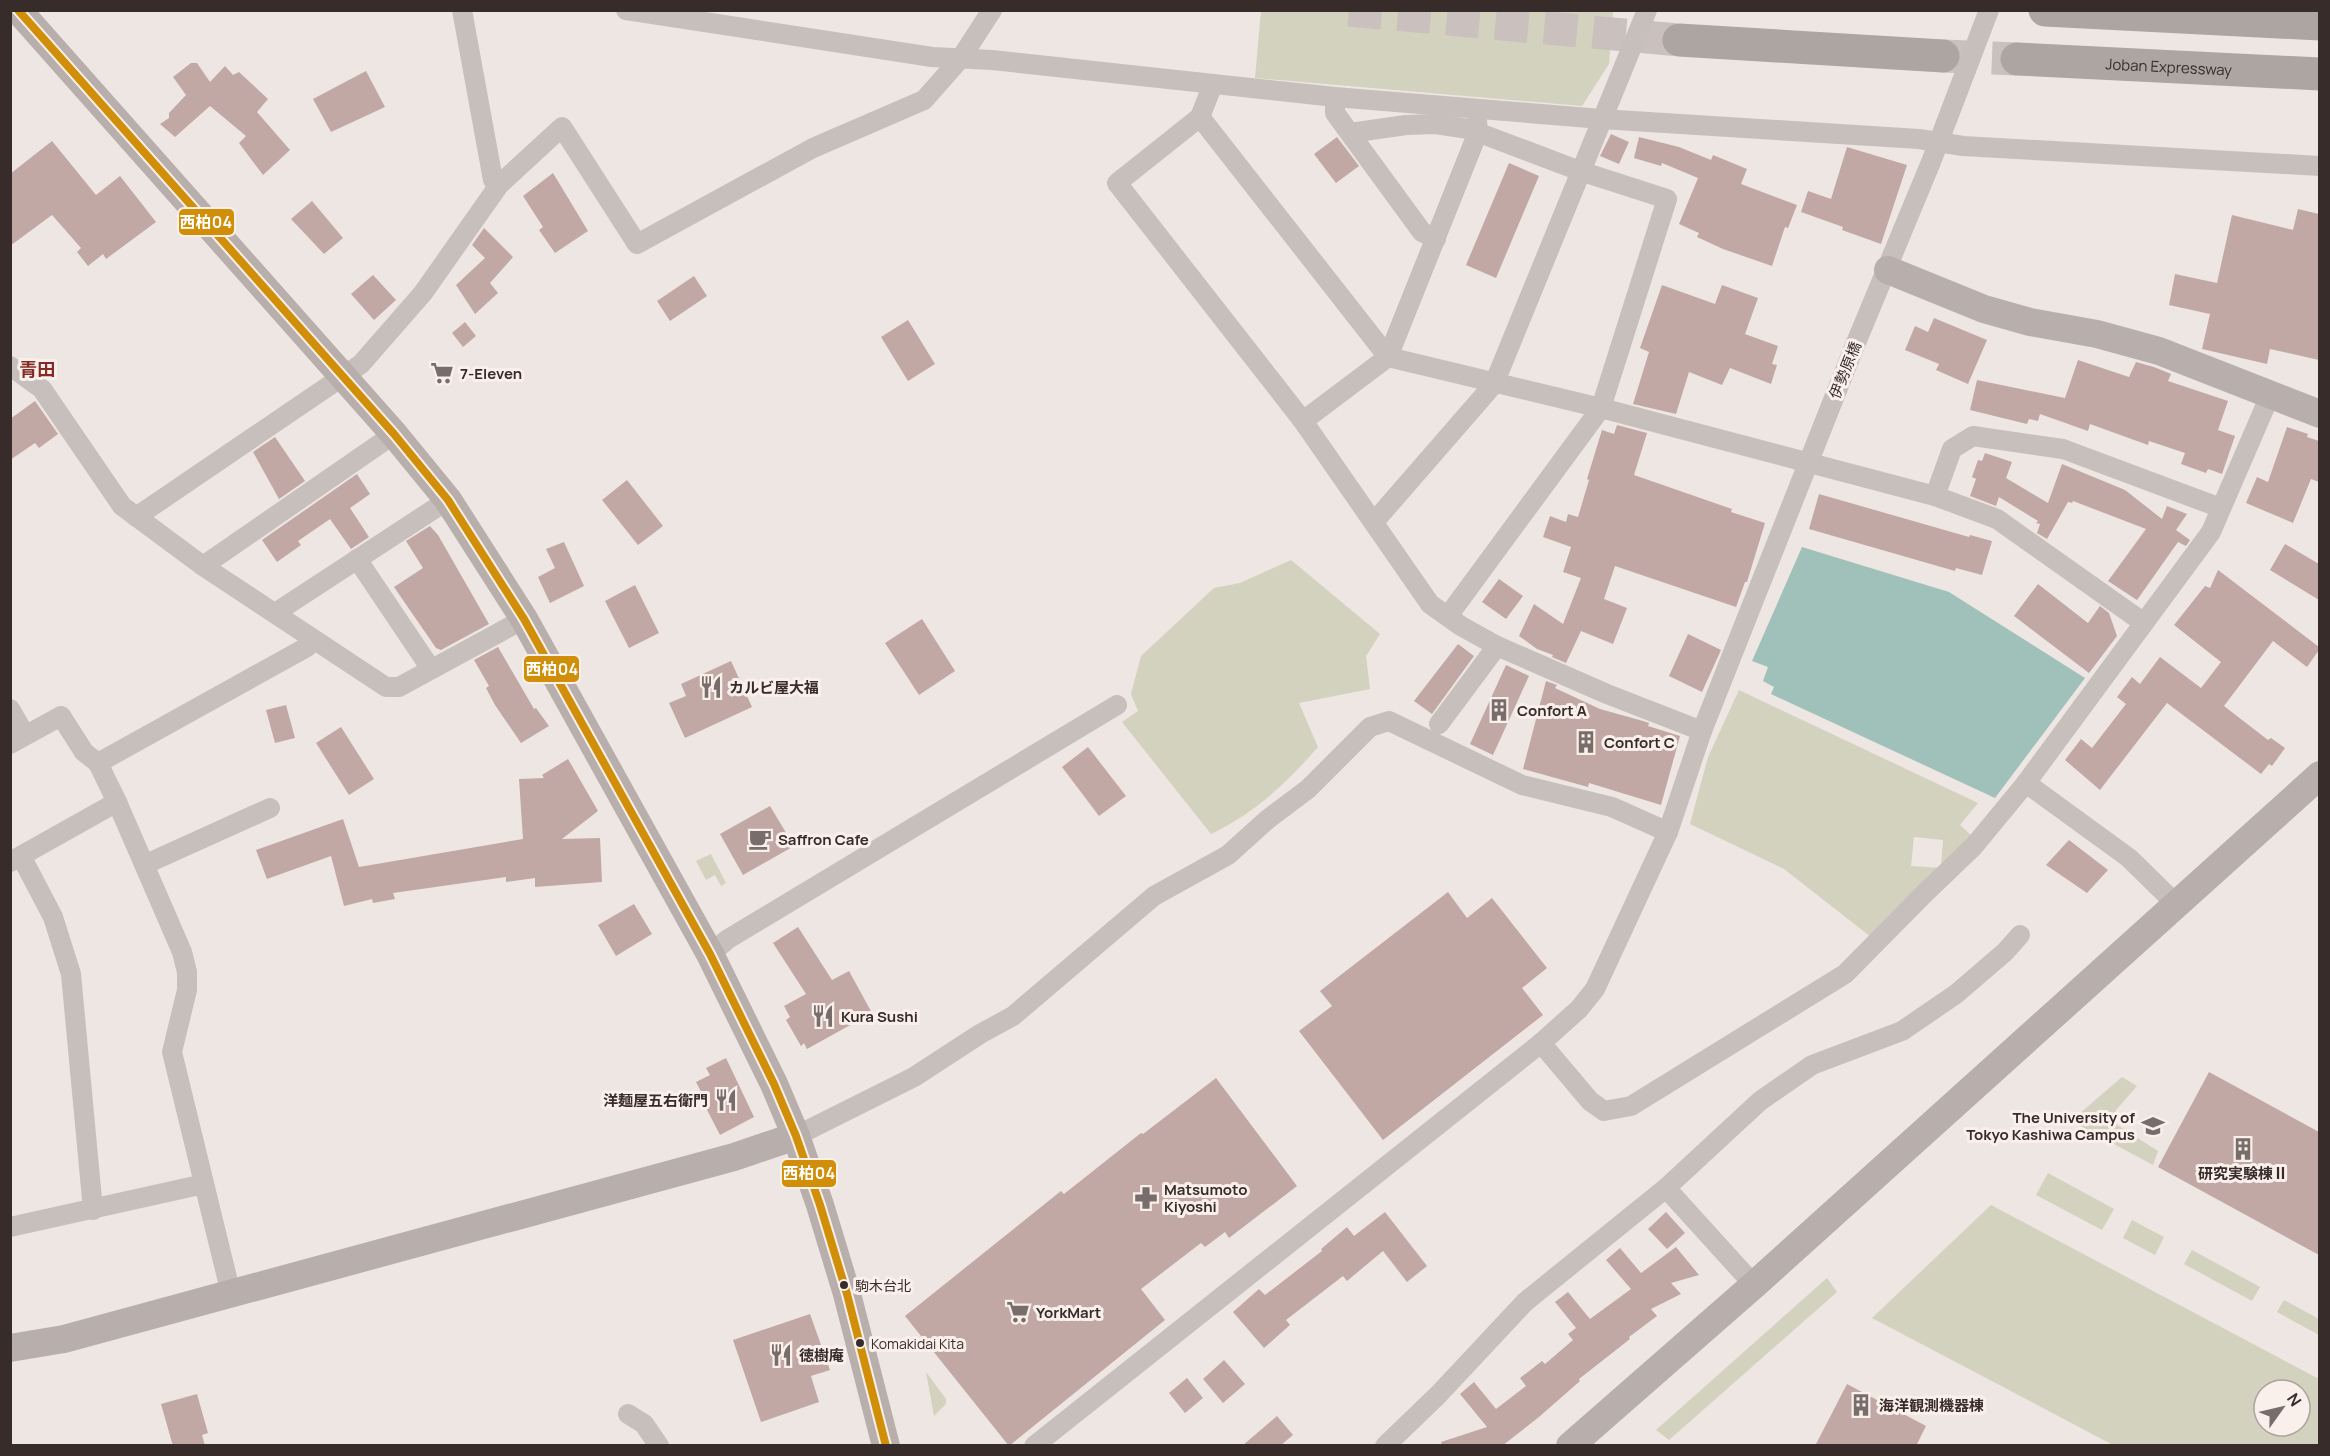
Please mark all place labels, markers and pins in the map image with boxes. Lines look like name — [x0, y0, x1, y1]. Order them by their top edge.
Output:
supermarket icon: 7-Eleven — [429, 360, 455, 386]
place label: 7-Eleven — [460, 363, 522, 384]
restaurant icon: カルビ屋大福 — [698, 674, 724, 700]
place label: カルビ屋大福 — [729, 677, 819, 698]
building icon: Confort A — [1486, 697, 1512, 723]
place label: Confort A — [1517, 700, 1587, 721]
building icon: Confort C — [1573, 729, 1599, 755]
place label: Confort C — [1604, 732, 1675, 753]
cafe icon: Saffron Cafe — [747, 826, 773, 852]
place label: Saffron Cafe — [778, 829, 869, 850]
restaurant icon: Kura Sushi — [810, 1003, 836, 1029]
place label: Kura Sushi — [841, 1006, 918, 1027]
restaurant icon: 洋麺屋五右衛門 — [713, 1087, 739, 1113]
place label: 洋麺屋五右衛門 — [603, 1090, 708, 1111]
place label: The University of Tokyo Kashiwa Campus — [1966, 1107, 2135, 1145]
school or university icon: The University of Tokyo Kashiwa Campus — [2140, 1113, 2166, 1139]
building icon: 研究実験棟Ⅱ — [2230, 1136, 2256, 1162]
place label: 研究実験棟Ⅱ — [2198, 1163, 2288, 1184]
place label: Matsumoto Kiyoshi — [1164, 1179, 1247, 1217]
pharmacy icon: Matsumoto Kiyoshi — [1133, 1185, 1159, 1211]
place label: 駒木台北 — [855, 1276, 911, 1295]
marker: 駒木台北 — [838, 1279, 850, 1291]
supermarket icon: YorkMart — [1005, 1299, 1031, 1325]
place label: YorkMart — [1036, 1302, 1101, 1323]
place label: Komakidai Kita — [871, 1334, 964, 1353]
marker: Komakidai Kita — [854, 1337, 866, 1349]
restaurant icon: 徳樹庵 — [768, 1342, 794, 1368]
place label: 徳樹庵 — [799, 1345, 844, 1366]
building icon: 海洋観測機器棟 — [1848, 1392, 1874, 1418]
place label: 海洋観測機器棟 — [1879, 1395, 1984, 1416]

